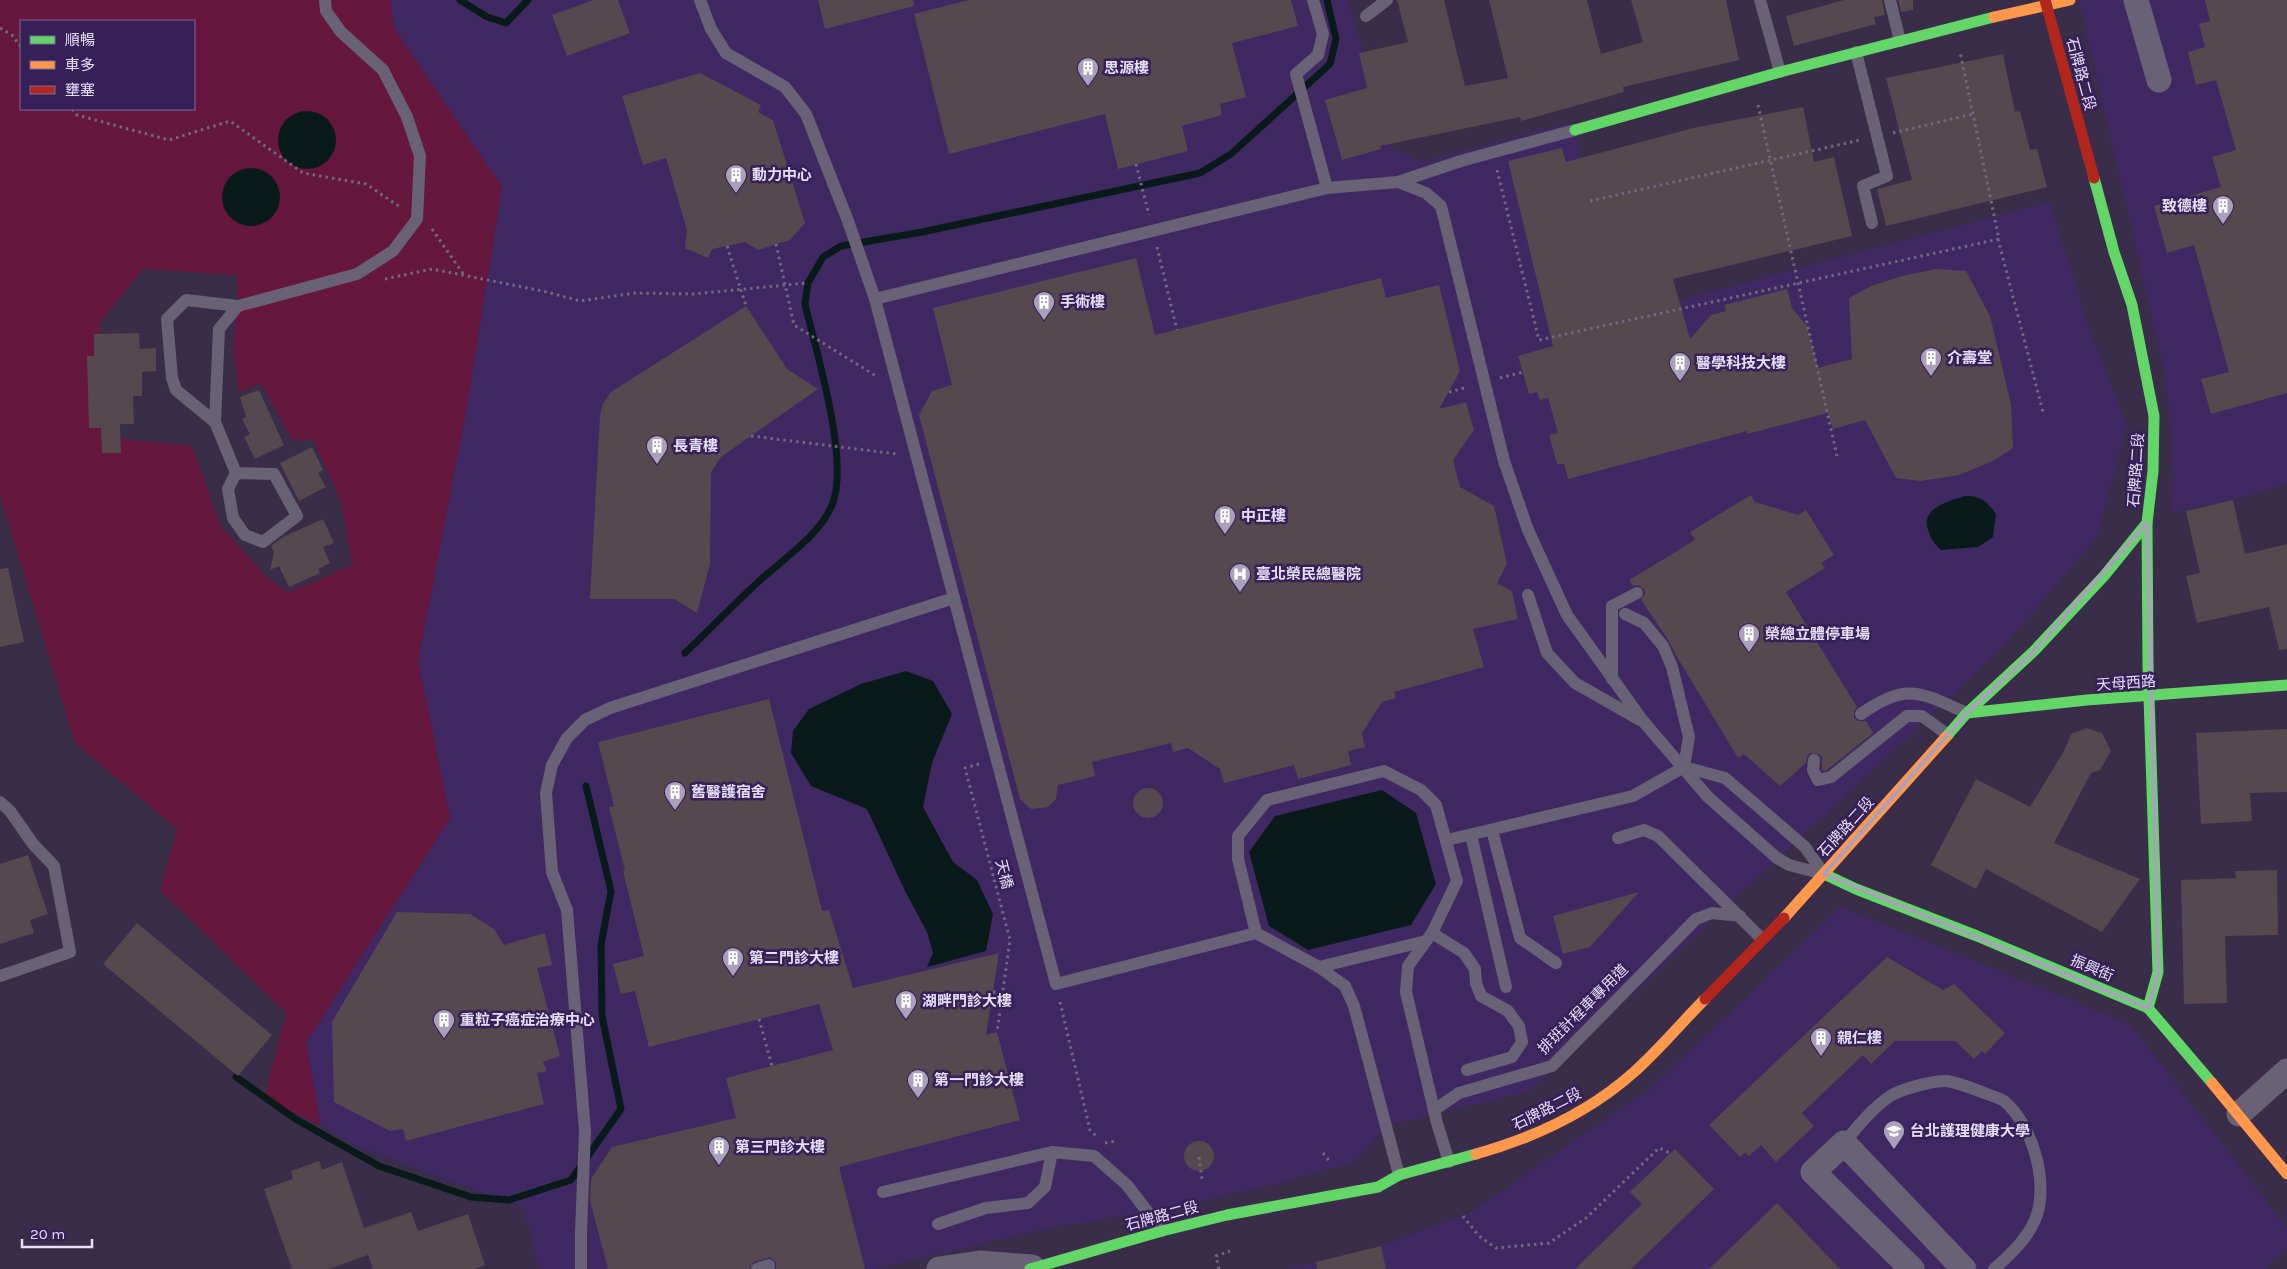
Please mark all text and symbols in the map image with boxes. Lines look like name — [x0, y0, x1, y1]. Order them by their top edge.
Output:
legend — [20, 20, 195, 110]
text: 順暢 — [65, 31, 95, 49]
street label: 石牌路二段 — [2063, 35, 2099, 113]
text: 車多 — [65, 56, 95, 74]
building icon: 思源樓 — [1076, 56, 1100, 87]
place label: 思源樓 — [1104, 59, 1149, 77]
text: 壅塞 — [65, 81, 95, 99]
building icon: 動力中心 — [724, 163, 748, 194]
place label: 動力中心 — [752, 166, 812, 184]
building icon: 致德樓 — [2211, 194, 2235, 225]
place label: 致德樓 — [2162, 197, 2207, 215]
building icon: 手術樓 — [1032, 290, 1056, 321]
place label: 手術樓 — [1060, 293, 1105, 311]
building icon: 介壽堂 — [1919, 346, 1943, 377]
place label: 介壽堂 — [1947, 349, 1992, 367]
building icon: 醫學科技大樓 — [1668, 351, 1692, 382]
place label: 醫學科技大樓 — [1696, 354, 1786, 372]
street label: 石牌路二段 — [2124, 432, 2148, 508]
building icon: 長青樓 — [645, 434, 669, 465]
place label: 長青樓 — [673, 437, 718, 455]
building icon: 中正樓 — [1213, 504, 1237, 535]
place label: 中正樓 — [1241, 507, 1286, 525]
hospital icon: 臺北榮民總醫院 — [1228, 562, 1252, 593]
place label: 臺北榮民總醫院 — [1256, 565, 1361, 583]
building icon: 榮總立體停車場 — [1737, 622, 1761, 653]
place label: 榮總立體停車場 — [1765, 625, 1870, 643]
street label: 天母西路 — [2095, 672, 2157, 694]
building icon: 舊醫護宿舍 — [663, 780, 687, 811]
place label: 舊醫護宿舍 — [691, 783, 766, 801]
street label: 石牌路二段 — [1814, 793, 1878, 861]
street label: 天橋 — [992, 857, 1016, 891]
building icon: 第二門診大樓 — [721, 946, 745, 977]
place label: 第二門診大樓 — [749, 949, 839, 967]
street label: 振興街 — [2068, 951, 2116, 985]
street label: 排班計程車專用道 — [1534, 960, 1632, 1058]
building icon: 湖畔門診大樓 — [894, 989, 918, 1020]
place label: 湖畔門診大樓 — [922, 992, 1012, 1010]
building icon: 重粒子癌症治療中心 — [432, 1008, 456, 1039]
place label: 重粒子癌症治療中心 — [460, 1011, 595, 1029]
building icon: 親仁樓 — [1809, 1026, 1833, 1057]
place label: 親仁樓 — [1837, 1029, 1882, 1047]
building icon: 第一門診大樓 — [906, 1068, 930, 1099]
place label: 第一門診大樓 — [934, 1071, 1024, 1089]
street label: 石牌路二段 — [1509, 1084, 1585, 1134]
school or university icon: 台北護理健康大學 — [1882, 1119, 1906, 1150]
place label: 台北護理健康大學 — [1910, 1122, 2030, 1140]
building icon: 第三門診大樓 — [707, 1135, 731, 1166]
place label: 第三門診大樓 — [735, 1138, 825, 1156]
street label: 石牌路二段 — [1123, 1198, 1201, 1234]
scale bar — [22, 1216, 92, 1248]
text: 20 m — [30, 1225, 65, 1243]

